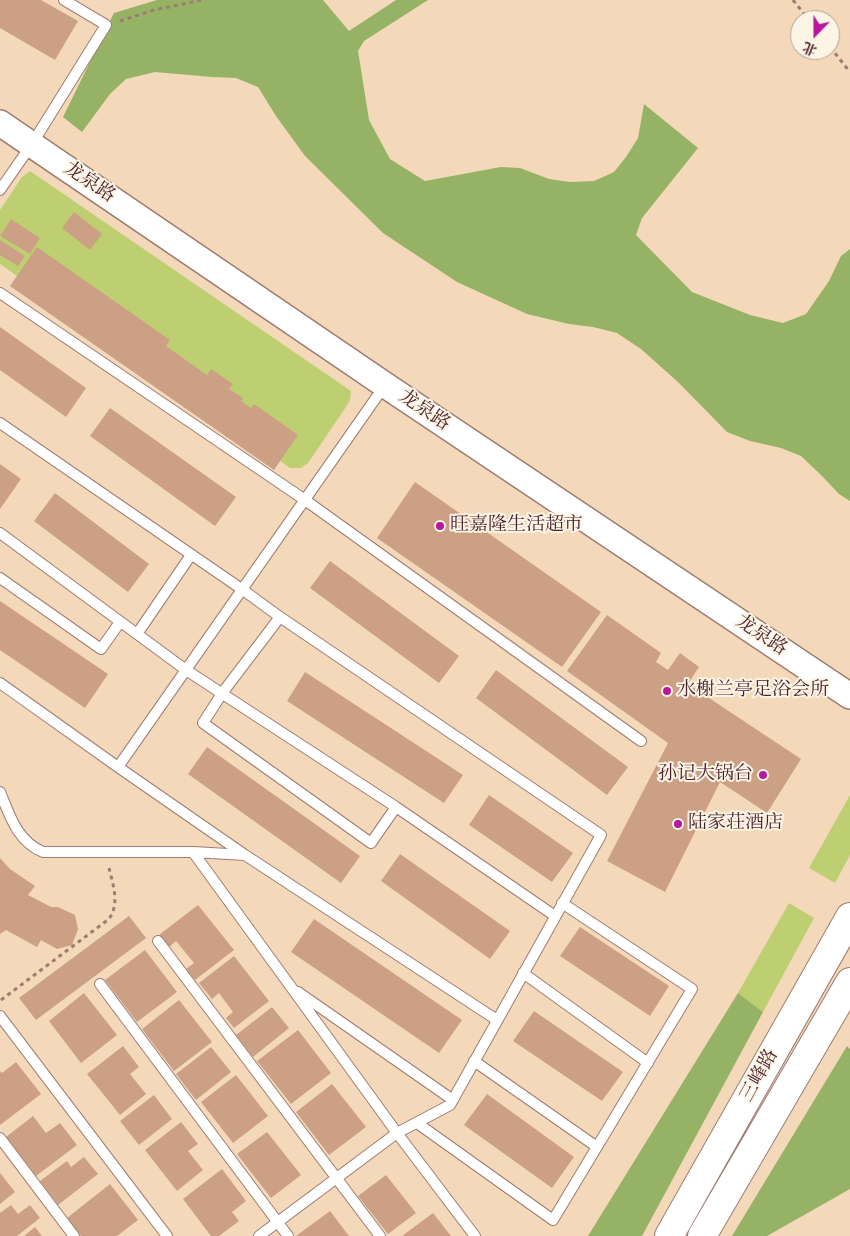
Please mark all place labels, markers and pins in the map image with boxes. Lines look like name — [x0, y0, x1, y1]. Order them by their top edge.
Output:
place label: 旺嘉隆生活超市 — [450, 515, 583, 537]
marker: 旺嘉隆生活超市 — [434, 520, 446, 532]
place label: 水榭兰亭足浴会所 — [677, 680, 829, 702]
marker: 水榭兰亭足浴会所 — [661, 685, 673, 697]
place label: 孙记大锅台 — [658, 764, 753, 786]
marker: 孙记大锅台 — [757, 769, 769, 781]
place label: 陆家荘酒店 — [688, 813, 783, 835]
marker: 陆家荘酒店 — [672, 818, 684, 830]

